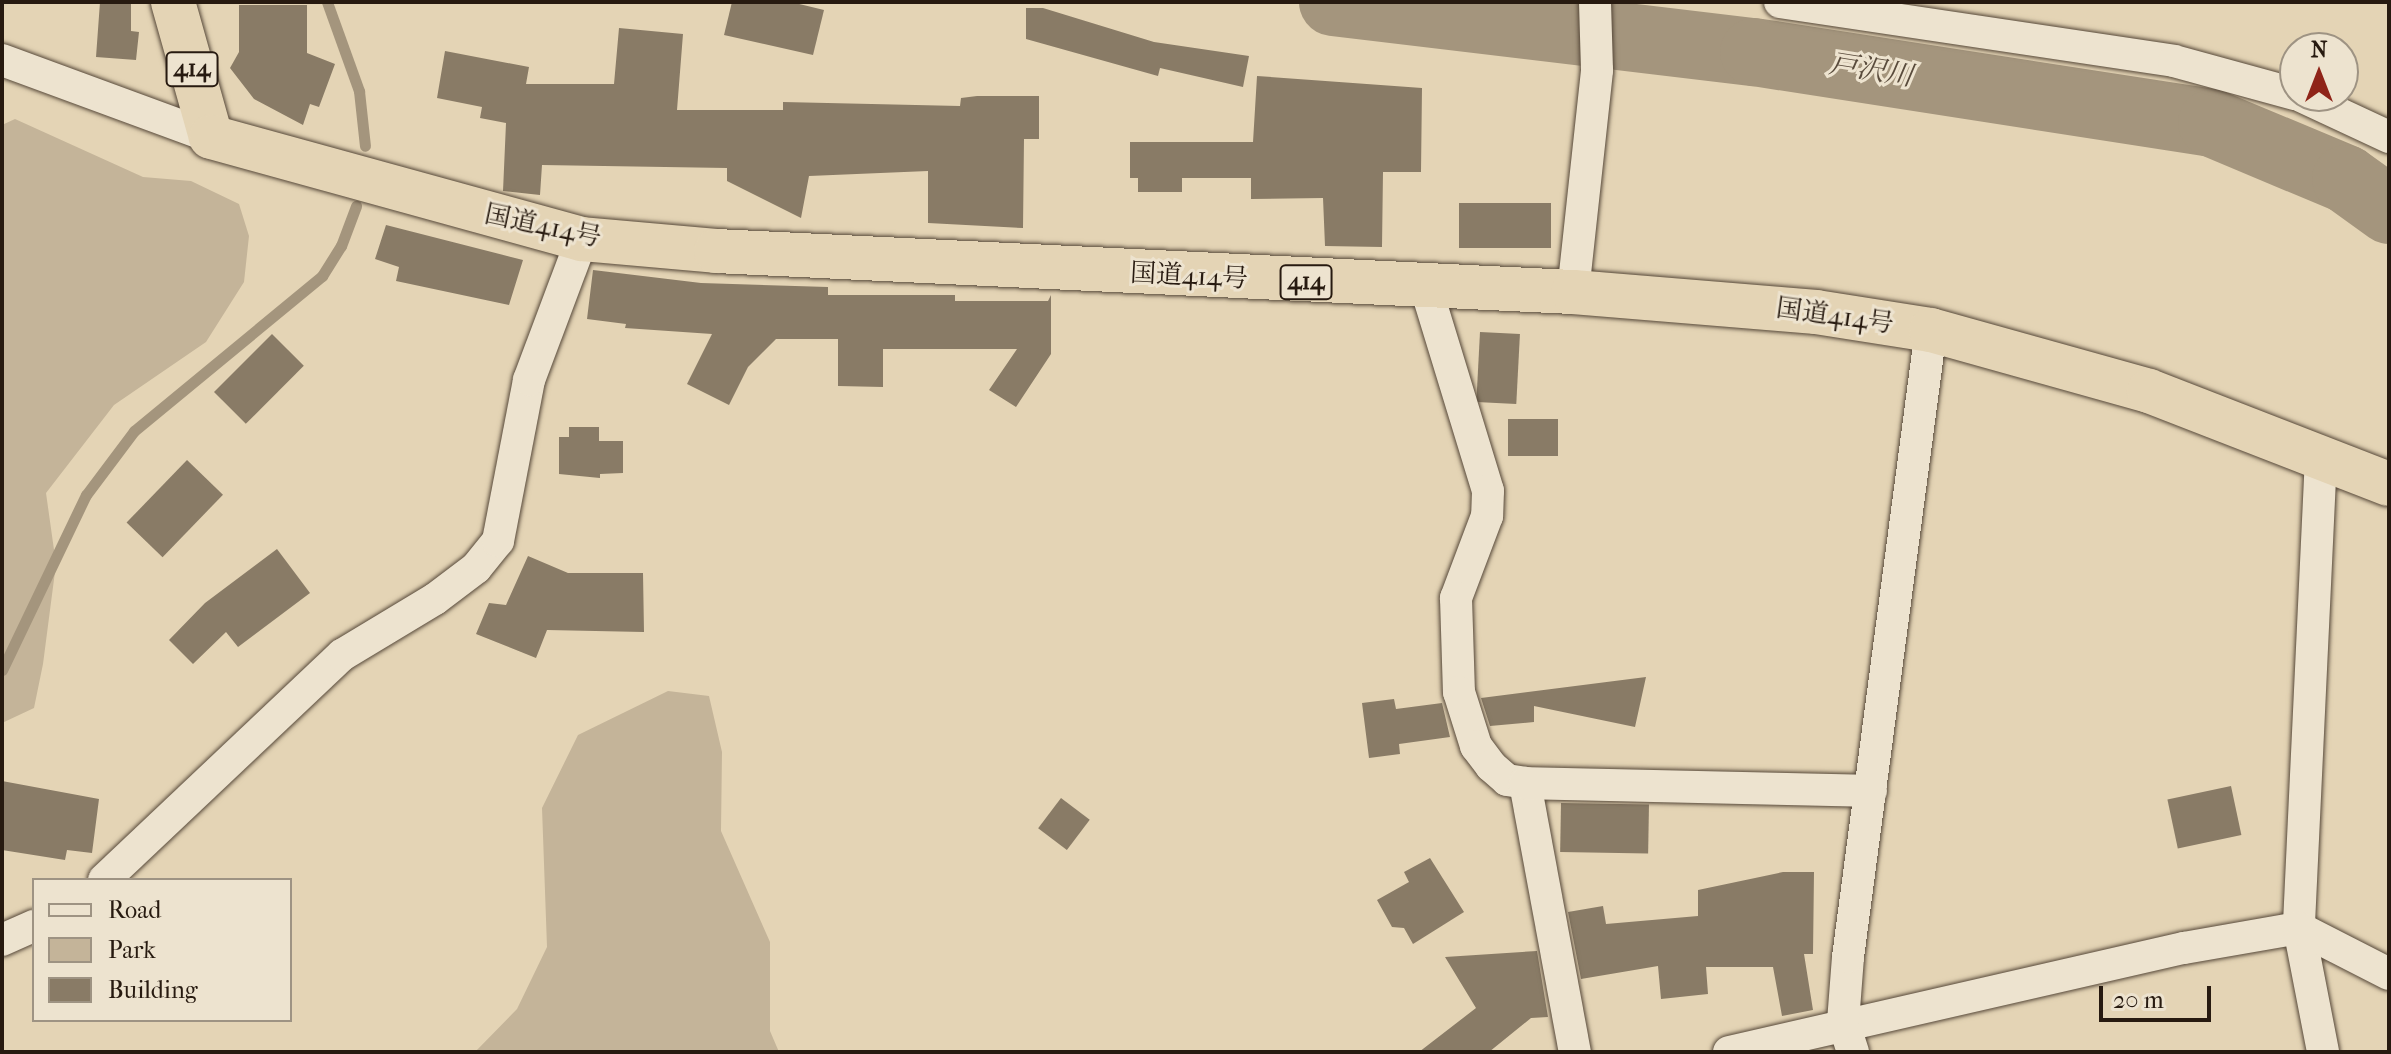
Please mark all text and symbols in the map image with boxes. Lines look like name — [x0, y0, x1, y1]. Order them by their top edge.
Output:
north arrow — [2279, 32, 2359, 112]
text: N — [2311, 37, 2327, 63]
water label: 戸沢川 — [1827, 47, 1915, 93]
road number: 414 — [164, 49, 220, 89]
street label: 国道414号 — [482, 198, 604, 254]
street label: 国道414号 — [1129, 257, 1249, 295]
road number: 414 — [1278, 262, 1334, 302]
street label: 国道414号 — [1774, 292, 1896, 340]
legend — [32, 878, 292, 1022]
text: Road — [108, 896, 161, 924]
text: Park — [108, 936, 156, 964]
scale bar — [2103, 970, 2215, 1020]
text: Building — [108, 976, 198, 1004]
text: 20 m — [2113, 986, 2164, 1014]

